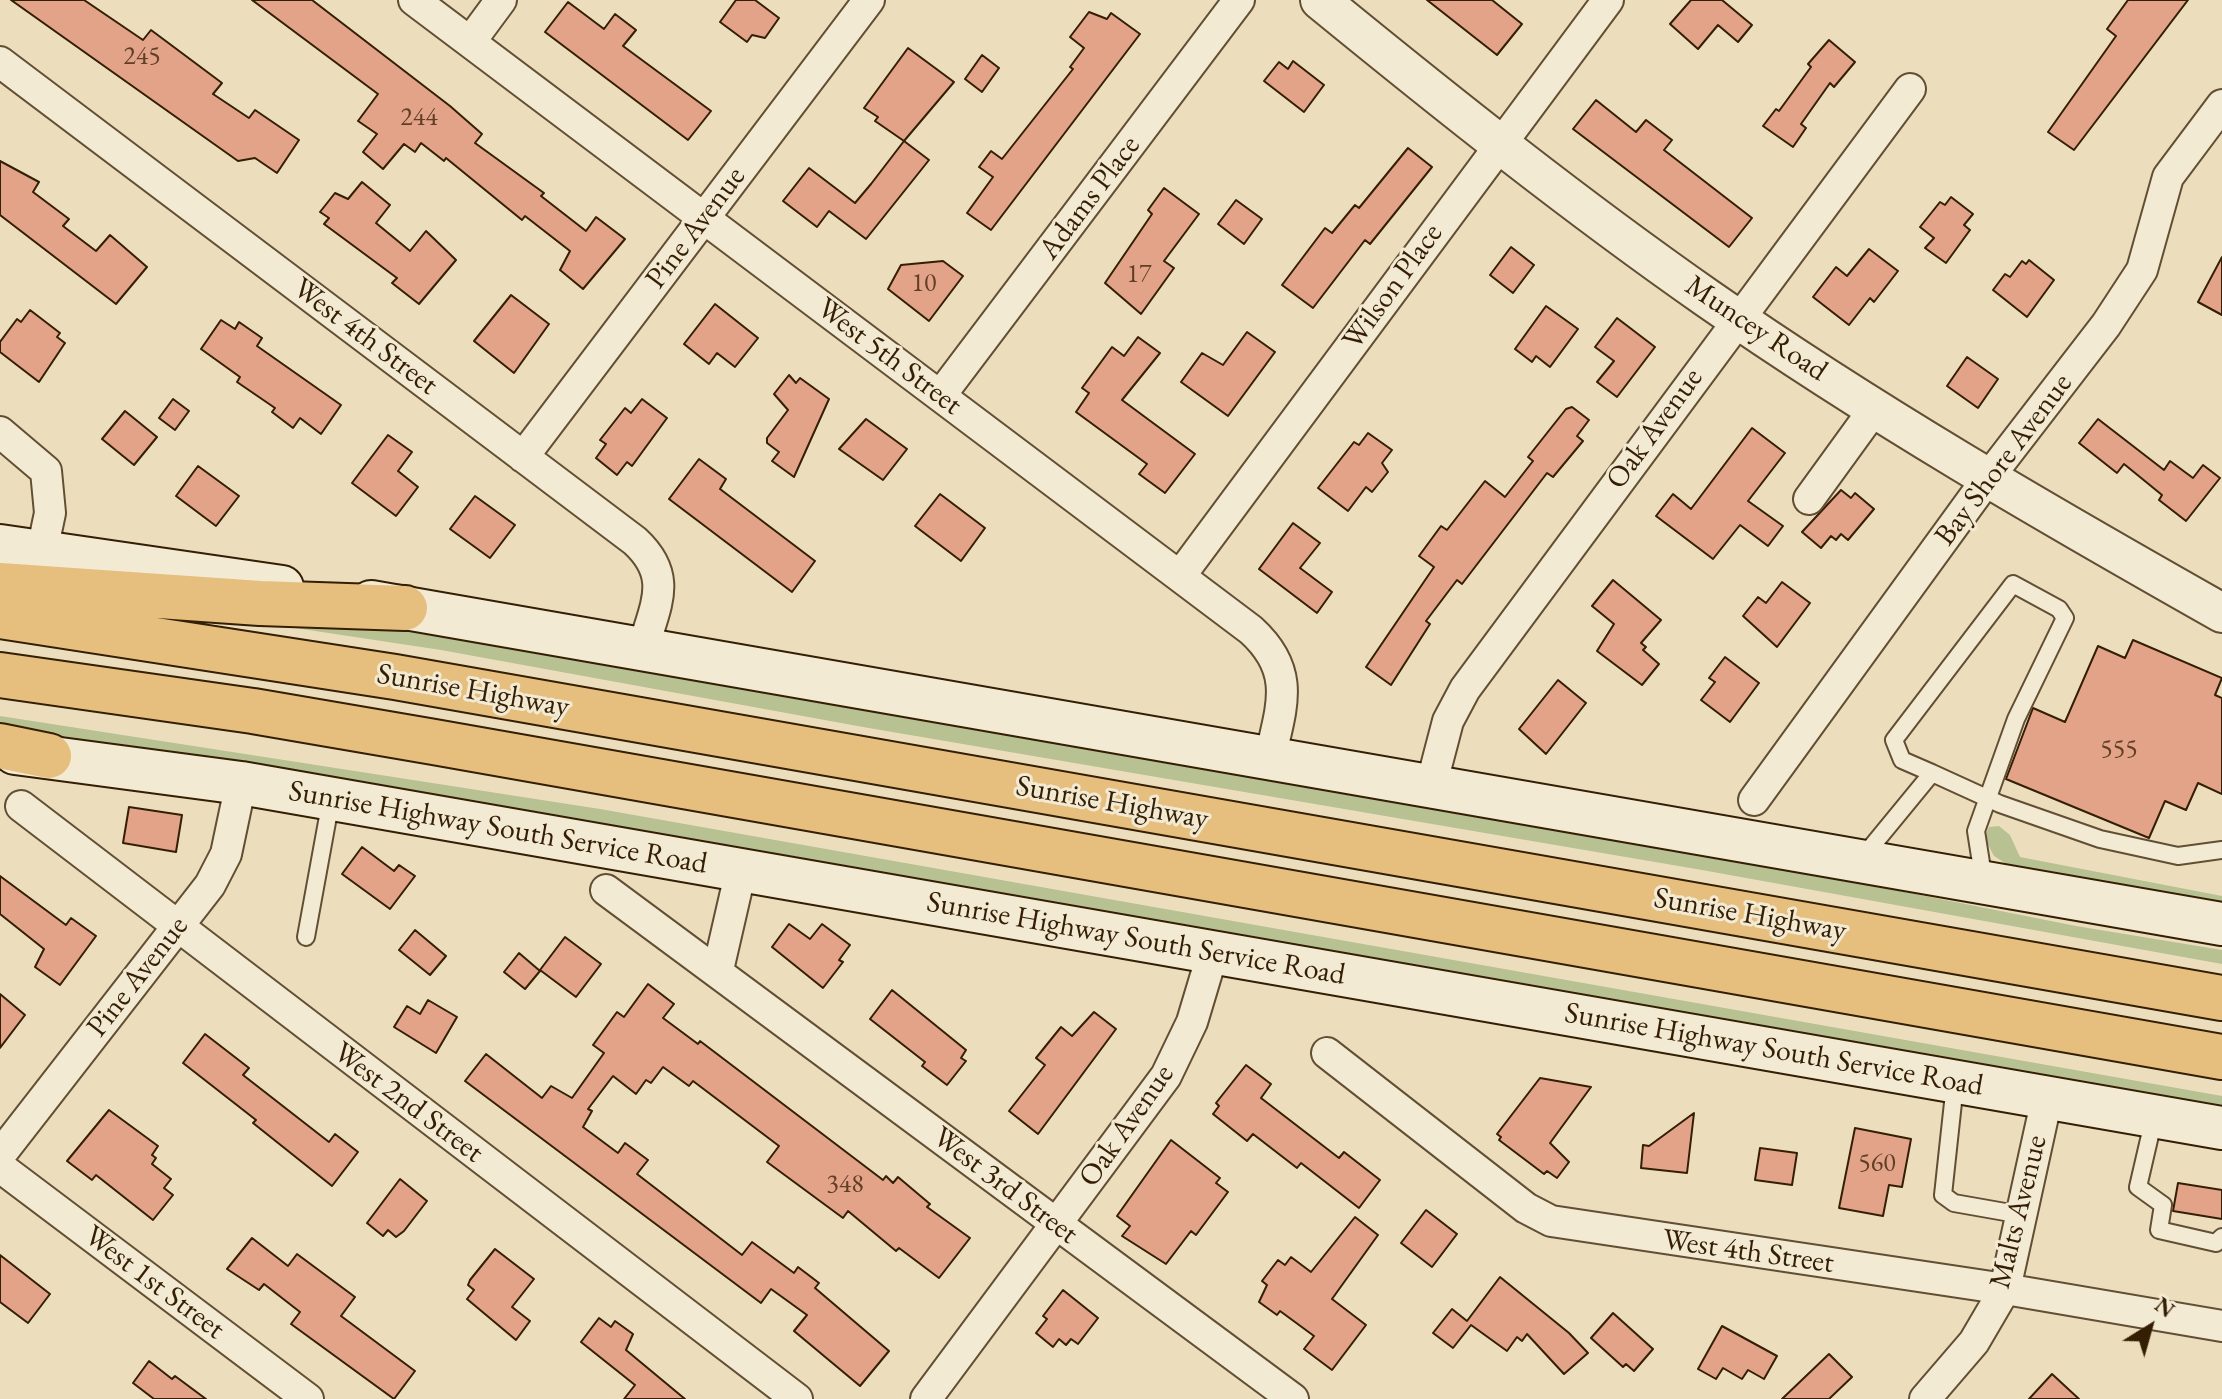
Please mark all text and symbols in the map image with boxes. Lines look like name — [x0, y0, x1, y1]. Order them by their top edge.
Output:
house number: 245 — [123, 41, 161, 73]
house number: 244 — [400, 102, 438, 134]
street label: Adams Place — [1032, 129, 1148, 267]
street label: Pine Avenue — [638, 160, 754, 296]
street label: Wilson Place — [1335, 217, 1451, 357]
house number: 17 — [1127, 259, 1151, 291]
house number: 10 — [912, 268, 936, 300]
street label: Muncey Road — [1678, 268, 1834, 390]
street label: West 4th Street — [285, 271, 445, 403]
street label: West 5th Street — [809, 291, 969, 423]
street label: Oak Avenue — [1599, 361, 1711, 497]
street label: Bay Shore Avenue — [1927, 367, 2081, 553]
street label: Sunrise Highway — [374, 656, 572, 726]
house number: 555 — [2100, 734, 2138, 766]
street label: Sunrise Highway — [1013, 768, 1211, 838]
street label: Sunrise Highway South Service Road — [286, 773, 710, 883]
street label: Sunrise Highway — [1651, 880, 1849, 950]
street label: Sunrise Highway South Service Road — [924, 884, 1348, 994]
street label: Pine Avenue — [80, 909, 196, 1045]
street label: Sunrise Highway South Service Road — [1562, 995, 1986, 1105]
street label: West 2nd Street — [326, 1035, 490, 1171]
street label: Oak Avenue — [1072, 1058, 1182, 1194]
street label: West 3rd Street — [925, 1120, 1085, 1252]
street label: Malts Avenue — [1983, 1132, 2055, 1292]
house number: 560 — [1858, 1148, 1896, 1180]
house number: 348 — [826, 1169, 864, 1201]
street label: West 1st Street — [77, 1218, 231, 1348]
street label: West 4th Street — [1660, 1222, 1836, 1282]
north arrow — [2110, 1287, 2190, 1367]
text: N — [2149, 1290, 2181, 1324]

